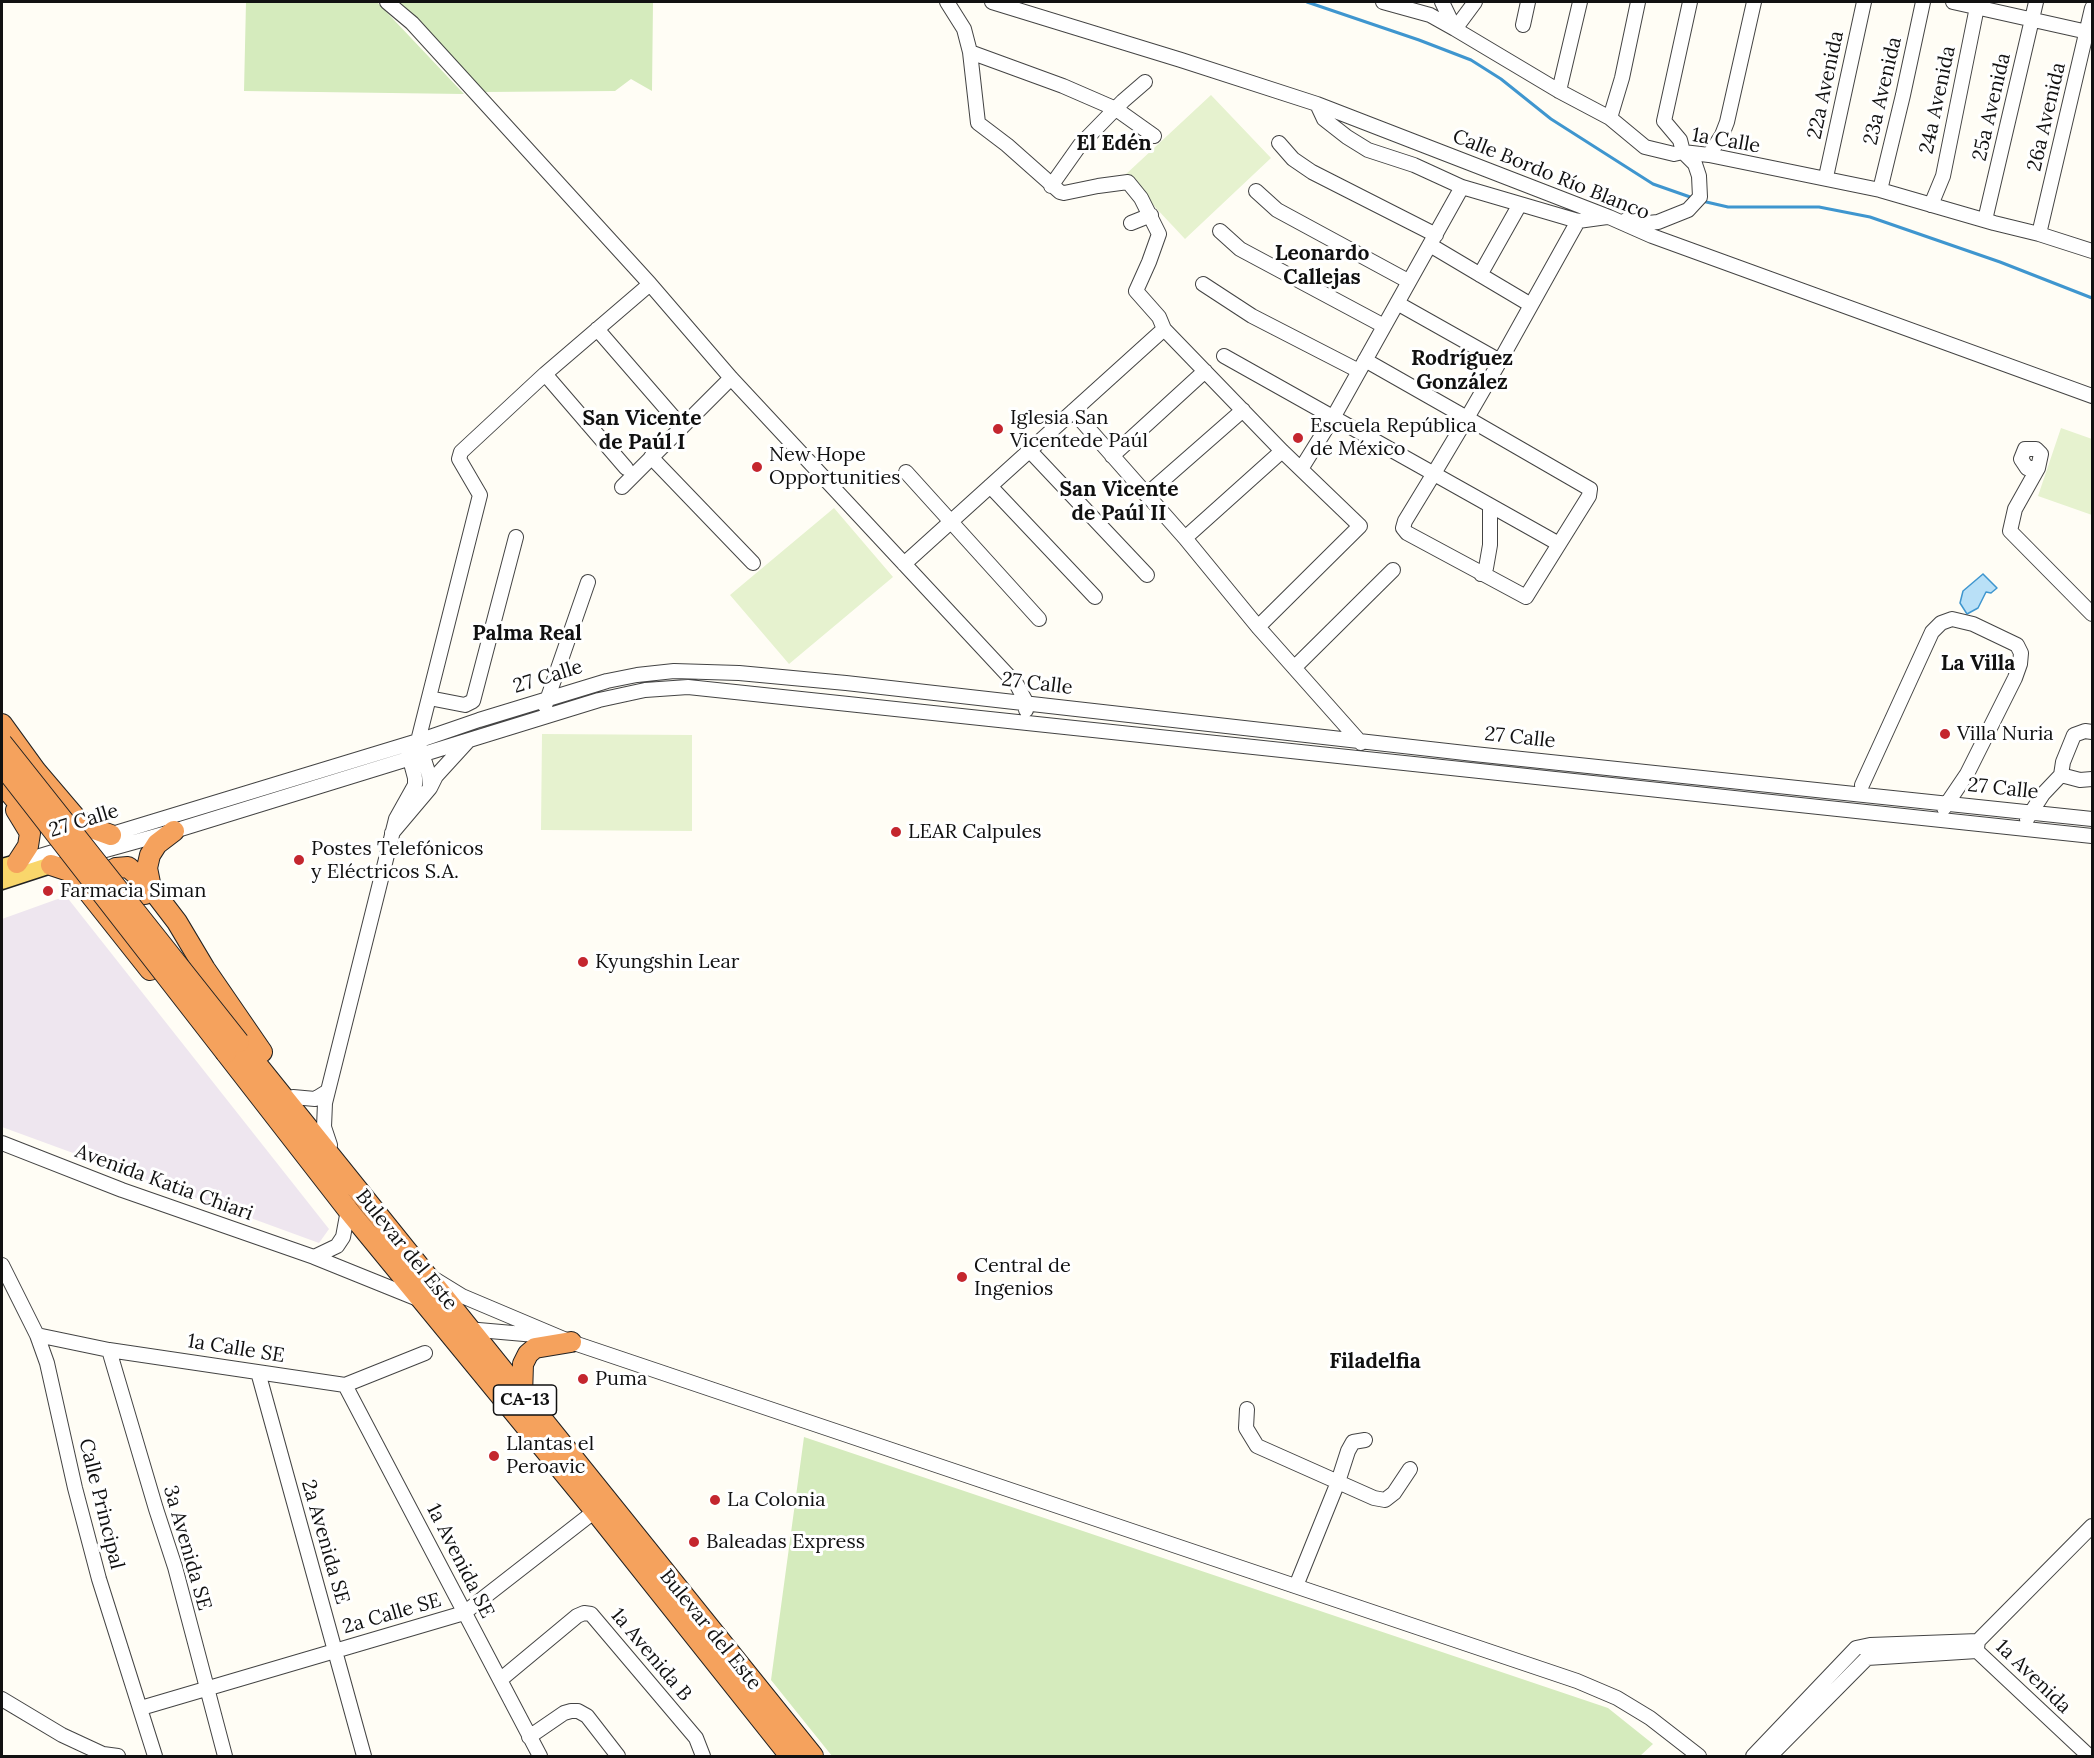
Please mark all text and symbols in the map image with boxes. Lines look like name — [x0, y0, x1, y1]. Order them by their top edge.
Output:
street label: 22a Avenida — [1803, 29, 1849, 141]
street label: 23a Avenida — [1859, 35, 1907, 147]
street label: 24a Avenida — [1915, 44, 1961, 156]
street label: 25a Avenida — [1968, 51, 2016, 163]
street label: 26a Avenida — [2023, 60, 2071, 174]
street label: 1a Calle — [1690, 123, 1762, 159]
street label: Calle Bordo Río Blanco — [1449, 124, 1653, 226]
district label: El Edén — [1076, 131, 1152, 157]
district label: Leonardo Callejas — [1275, 241, 1369, 291]
district label: Rodríguez González — [1411, 346, 1513, 396]
district label: San Vicente de Paúl I — [582, 406, 702, 456]
place label: Iglesia San Vicentede Paúl — [1010, 406, 1148, 453]
place label: Escuela República de México — [1310, 414, 1477, 461]
marker: Iglesia San Vicentede Paúl — [991, 422, 1005, 436]
marker: Escuela República de México — [1291, 431, 1305, 445]
place label: New Hope Opportunities — [769, 443, 900, 490]
marker: New Hope Opportunities — [750, 460, 764, 474]
district label: San Vicente de Paúl II — [1059, 477, 1179, 527]
district label: Palma Real — [472, 621, 582, 647]
district label: La Villa — [1941, 651, 2015, 677]
street label: 27 Calle — [510, 655, 586, 699]
street label: 27 Calle — [1000, 668, 1074, 700]
street label: 27 Calle — [1483, 722, 1557, 754]
place label: Villa Nuria — [1957, 722, 2054, 746]
marker: Villa Nuria — [1938, 727, 1952, 741]
street label: 27 Calle — [1966, 773, 2040, 805]
street label: 27 Calle — [46, 799, 122, 843]
place label: LEAR Calpules — [908, 820, 1041, 844]
marker: LEAR Calpules — [889, 825, 903, 839]
place label: Postes Telefónicos y Eléctricos S.A. — [311, 837, 484, 884]
marker: Postes Telefónicos y Eléctricos S.A. — [292, 853, 306, 867]
place label: Farmacia Siman — [60, 879, 206, 903]
marker: Farmacia Siman — [41, 884, 55, 898]
place label: Kyungshin Lear — [595, 950, 739, 974]
marker: Kyungshin Lear — [576, 955, 590, 969]
street label: Avenida Katia Chiari — [72, 1140, 256, 1226]
street label: Bulevar del Este — [350, 1185, 462, 1315]
place label: Central de Ingenios — [974, 1254, 1071, 1301]
marker: Central de Ingenios — [955, 1270, 969, 1284]
street label: 1a Calle SE — [186, 1329, 286, 1369]
district label: Filadelfia — [1329, 1349, 1421, 1375]
place label: Puma — [595, 1367, 647, 1391]
marker: Puma — [576, 1372, 590, 1386]
road number: CA-13 — [494, 1385, 556, 1415]
place label: Llantas el Peroavic — [506, 1432, 594, 1479]
street label: Calle Principal — [73, 1436, 129, 1572]
marker: Llantas el Peroavic — [487, 1449, 501, 1463]
street label: 2a Avenida SE — [296, 1477, 354, 1607]
street label: 3a Avenida SE — [158, 1483, 216, 1613]
place label: La Colonia — [727, 1488, 825, 1512]
marker: La Colonia — [708, 1493, 722, 1507]
street label: 1a Avenida SE — [421, 1500, 499, 1622]
place label: Baleadas Express — [706, 1530, 865, 1554]
marker: Baleadas Express — [687, 1535, 701, 1549]
street label: Bulevar del Este — [654, 1565, 766, 1695]
street label: 2a Calle SE — [340, 1588, 444, 1640]
street label: 1a Avenida B — [605, 1604, 697, 1706]
street label: 1a Avenida — [1990, 1635, 2076, 1719]

